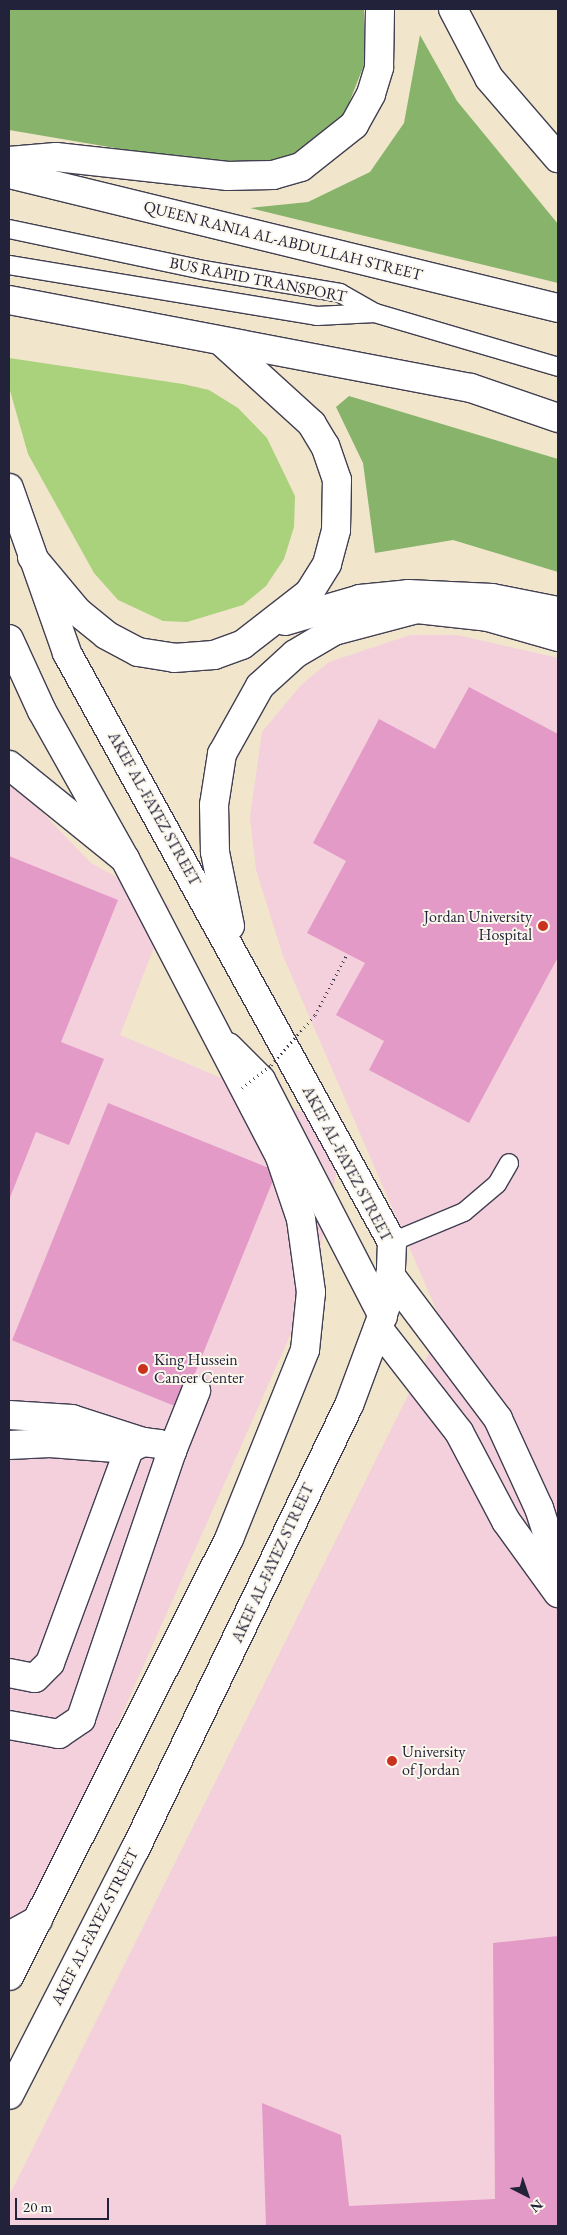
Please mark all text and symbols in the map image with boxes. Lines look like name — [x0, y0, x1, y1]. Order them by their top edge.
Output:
street label: QUEEN RANIA AL-ABDULLAH STREET — [142, 197, 424, 285]
street label: BUS RAPID TRANSPORT — [168, 253, 348, 307]
street label: AKEF AL-FAYEZ STREET — [104, 728, 204, 890]
place label: Jordan University Hospital — [424, 907, 532, 945]
marker: Jordan University Hospital — [536, 919, 550, 933]
street label: AKEF AL-FAYEZ STREET — [298, 1083, 396, 1245]
place label: King Hussein Cancer Center — [154, 1350, 244, 1388]
marker: King Hussein Cancer Center — [136, 1362, 150, 1376]
street label: AKEF AL-FAYEZ STREET — [228, 1480, 318, 1646]
place label: University of Jordan — [402, 1742, 465, 1780]
marker: University of Jordan — [386, 1755, 398, 1767]
street label: AKEF AL-FAYEZ STREET — [47, 1845, 143, 2009]
north arrow — [502, 2170, 552, 2220]
scale bar — [18, 2188, 111, 2220]
text: N — [527, 2196, 547, 2217]
text: 20 m — [23, 2197, 52, 2216]

